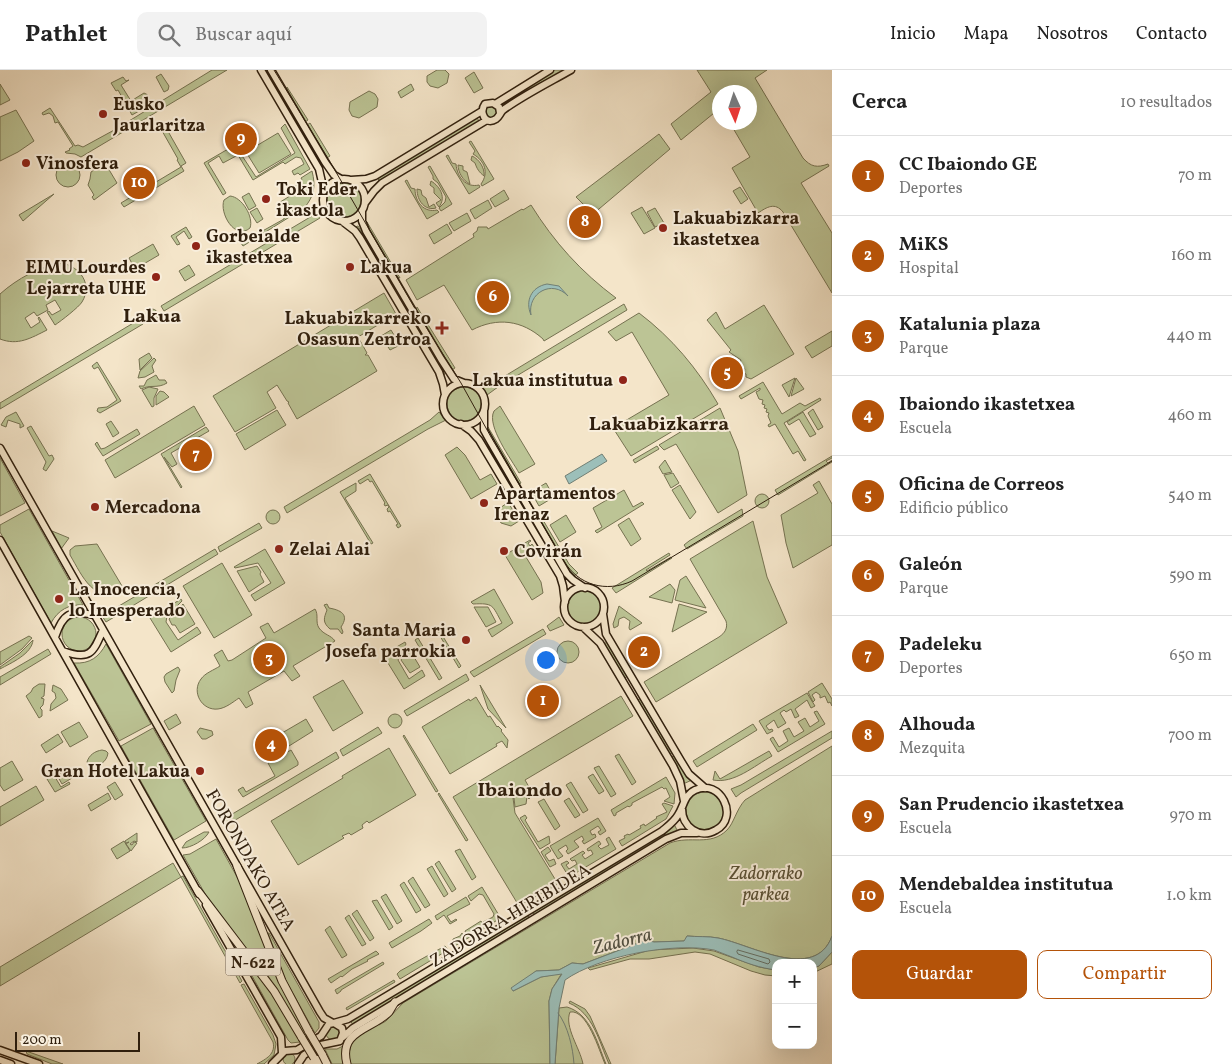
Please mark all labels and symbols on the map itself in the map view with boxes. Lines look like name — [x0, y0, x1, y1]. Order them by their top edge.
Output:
north arrow — [712, 85, 757, 130]
place label: Eusko Jaurlaritza — [112, 93, 206, 139]
marker: Eusko Jaurlaritza — [97, 108, 109, 120]
pin: 9 — [225, 120, 257, 158]
place label: Vinosfera — [36, 152, 119, 177]
marker: Vinosfera — [20, 157, 32, 169]
pin: 10 — [123, 164, 155, 202]
place label: Toki Eder ikastola — [276, 178, 358, 224]
marker: Toki Eder ikastola — [260, 193, 272, 205]
pin: 8 — [569, 203, 601, 241]
place label: Lakuabizkarra ikastetxea — [673, 207, 799, 253]
marker: Lakuabizkarra ikastetxea — [657, 222, 669, 234]
place label: Gorbeialde ikastetxea — [206, 225, 300, 271]
marker: Gorbeialde ikastetxea — [190, 240, 202, 252]
place label: EIMU Lourdes Lejarreta UHE — [25, 256, 146, 302]
place label: Lakua — [360, 256, 413, 281]
marker: Lakua — [344, 261, 356, 273]
marker: EIMU Lourdes Lejarreta UHE — [150, 271, 162, 283]
pin: 6 — [477, 278, 509, 316]
district label: Lakua — [123, 303, 181, 331]
place label: Lakuabizkarreko Osasun Zentroa — [284, 307, 431, 353]
marker: Lakuabizkarreko Osasun Zentroa — [435, 321, 449, 335]
pin: 5 — [711, 354, 743, 392]
place label: Lakua institutua — [472, 369, 613, 394]
marker: Lakua institutua — [617, 374, 629, 386]
district label: Lakuabizkarra — [589, 411, 729, 439]
pin: 7 — [180, 436, 212, 474]
place label: Apartamentos Irenaz — [494, 482, 616, 528]
place label: Mercadona — [105, 496, 201, 521]
marker: Apartamentos Irenaz — [478, 497, 490, 509]
marker: Mercadona — [89, 501, 101, 513]
place label: Zelai Alai — [289, 538, 370, 563]
place label: Covirán — [514, 540, 582, 565]
marker: Zelai Alai — [273, 543, 285, 555]
marker: Covirán — [498, 545, 510, 557]
place label: La Inocencia, lo Inesperado — [69, 578, 185, 624]
marker: La Inocencia, lo Inesperado — [53, 593, 65, 605]
place label: Santa Maria Josefa parrokia — [325, 619, 456, 665]
pin: 2 — [628, 633, 660, 671]
marker: Santa Maria Josefa parrokia — [460, 634, 472, 646]
pin: 3 — [253, 640, 285, 678]
your location — [533, 647, 559, 673]
pin: 1 — [527, 682, 559, 720]
pin: 4 — [255, 726, 287, 764]
place label: Gran Hotel Lakua — [41, 760, 190, 785]
marker: Gran Hotel Lakua — [194, 765, 206, 777]
district label: Ibaiondo — [477, 777, 563, 805]
street label: FORONDAKO ATEA — [199, 785, 301, 937]
street label: ZADORRA HIRIBIDEA — [426, 858, 596, 974]
park label: Zadorrako parkea — [728, 862, 803, 908]
water label: Zadorra — [589, 922, 655, 962]
road number: N-622 — [226, 949, 280, 976]
scale bar — [15, 1029, 140, 1052]

